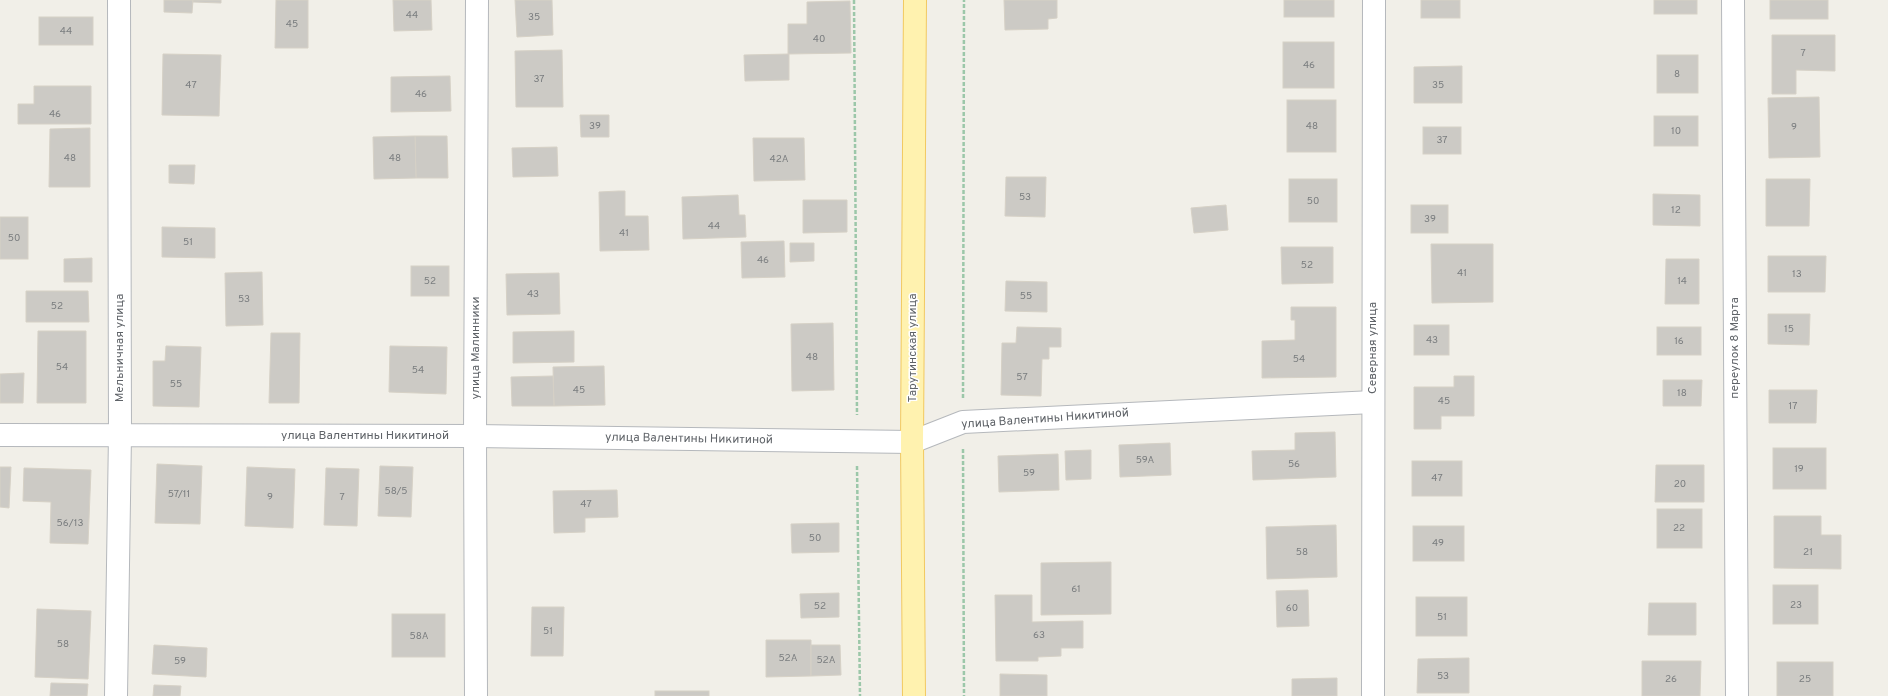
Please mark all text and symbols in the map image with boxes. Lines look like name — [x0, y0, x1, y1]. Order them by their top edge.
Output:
house number: 44 — [406, 9, 418, 22]
house number: 35 — [528, 11, 540, 24]
house number: 45 — [286, 18, 298, 31]
house number: 44 — [60, 25, 72, 38]
house number: 40 — [813, 33, 825, 46]
house number: 7 — [1800, 47, 1806, 60]
house number: 46 — [1303, 59, 1315, 72]
house number: 8 — [1674, 68, 1680, 81]
house number: 37 — [533, 73, 545, 86]
house number: 47 — [185, 79, 197, 92]
house number: 35 — [1432, 79, 1444, 92]
house number: 46 — [415, 88, 427, 101]
house number: 46 — [49, 108, 61, 121]
house number: 39 — [589, 120, 601, 133]
house number: 48 — [1306, 120, 1318, 133]
house number: 9 — [1791, 121, 1797, 134]
house number: 10 — [1671, 125, 1681, 138]
house number: 37 — [1436, 134, 1448, 147]
house number: 48 — [64, 152, 76, 165]
house number: 48 — [389, 152, 401, 165]
house number: 42А — [769, 153, 789, 166]
house number: 53 — [1019, 191, 1031, 204]
house number: 50 — [1307, 195, 1319, 208]
house number: 12 — [1671, 204, 1681, 217]
house number: 39 — [1424, 213, 1436, 226]
house number: 44 — [708, 220, 720, 233]
house number: 41 — [619, 227, 629, 240]
house number: 50 — [8, 232, 20, 245]
house number: 51 — [183, 236, 193, 249]
house number: 46 — [757, 254, 769, 267]
house number: 52 — [1301, 259, 1313, 272]
house number: 41 — [1457, 267, 1467, 280]
house number: 13 — [1792, 268, 1802, 281]
house number: 52 — [424, 275, 436, 288]
house number: 14 — [1677, 275, 1687, 288]
house number: 43 — [527, 288, 539, 301]
house number: 55 — [1020, 290, 1032, 303]
house number: 53 — [238, 293, 250, 306]
street label: Тарутинская улица — [905, 293, 921, 403]
street label: Мельничная улица — [112, 294, 128, 402]
street label: улица Малинники — [468, 297, 484, 400]
street label: переулок 8 Марта — [1727, 297, 1743, 399]
house number: 52 — [51, 300, 63, 313]
street label: Северная улица — [1365, 302, 1381, 394]
house number: 15 — [1784, 323, 1794, 336]
house number: 43 — [1426, 334, 1438, 347]
house number: 16 — [1674, 335, 1684, 348]
house number: 48 — [806, 351, 818, 364]
house number: 54 — [1293, 353, 1305, 366]
house number: 54 — [56, 361, 68, 374]
house number: 54 — [412, 364, 424, 377]
house number: 57 — [1016, 371, 1028, 384]
house number: 55 — [170, 378, 182, 391]
house number: 45 — [573, 384, 585, 397]
house number: 18 — [1677, 387, 1687, 400]
house number: 45 — [1438, 395, 1450, 408]
house number: 17 — [1789, 400, 1797, 413]
street label: улица Валентины Никитиной — [961, 405, 1129, 433]
street label: улица Валентины Никитиной — [281, 428, 449, 444]
street label: улица Валентины Никитиной — [605, 430, 773, 448]
house number: 59А — [1136, 454, 1154, 467]
house number: 56 — [1288, 458, 1300, 471]
house number: 19 — [1794, 463, 1804, 476]
house number: 59 — [1023, 467, 1035, 480]
house number: 47 — [1431, 472, 1443, 485]
house number: 20 — [1674, 478, 1686, 491]
house number: 58/5 — [384, 485, 408, 498]
house number: 57/11 — [168, 488, 190, 501]
house number: 9 — [267, 491, 273, 504]
house number: 7 — [339, 491, 345, 504]
house number: 47 — [580, 498, 592, 511]
house number: 56/13 — [57, 517, 83, 530]
house number: 22 — [1673, 522, 1685, 535]
house number: 50 — [809, 532, 821, 545]
house number: 49 — [1432, 537, 1444, 550]
house number: 58 — [1296, 546, 1308, 559]
house number: 21 — [1803, 546, 1813, 559]
house number: 61 — [1071, 583, 1081, 596]
house number: 23 — [1790, 599, 1802, 612]
house number: 52 — [814, 600, 826, 613]
house number: 60 — [1286, 602, 1298, 615]
house number: 51 — [1437, 611, 1447, 624]
house number: 51 — [543, 625, 553, 638]
house number: 63 — [1033, 629, 1045, 642]
house number: 58А — [409, 630, 429, 643]
house number: 58 — [57, 638, 69, 651]
house number: 52А — [778, 652, 798, 665]
house number: 52А — [816, 654, 836, 667]
house number: 59 — [174, 655, 186, 668]
house number: 53 — [1437, 670, 1449, 683]
house number: 26 — [1665, 673, 1677, 686]
house number: 25 — [1799, 673, 1811, 686]

